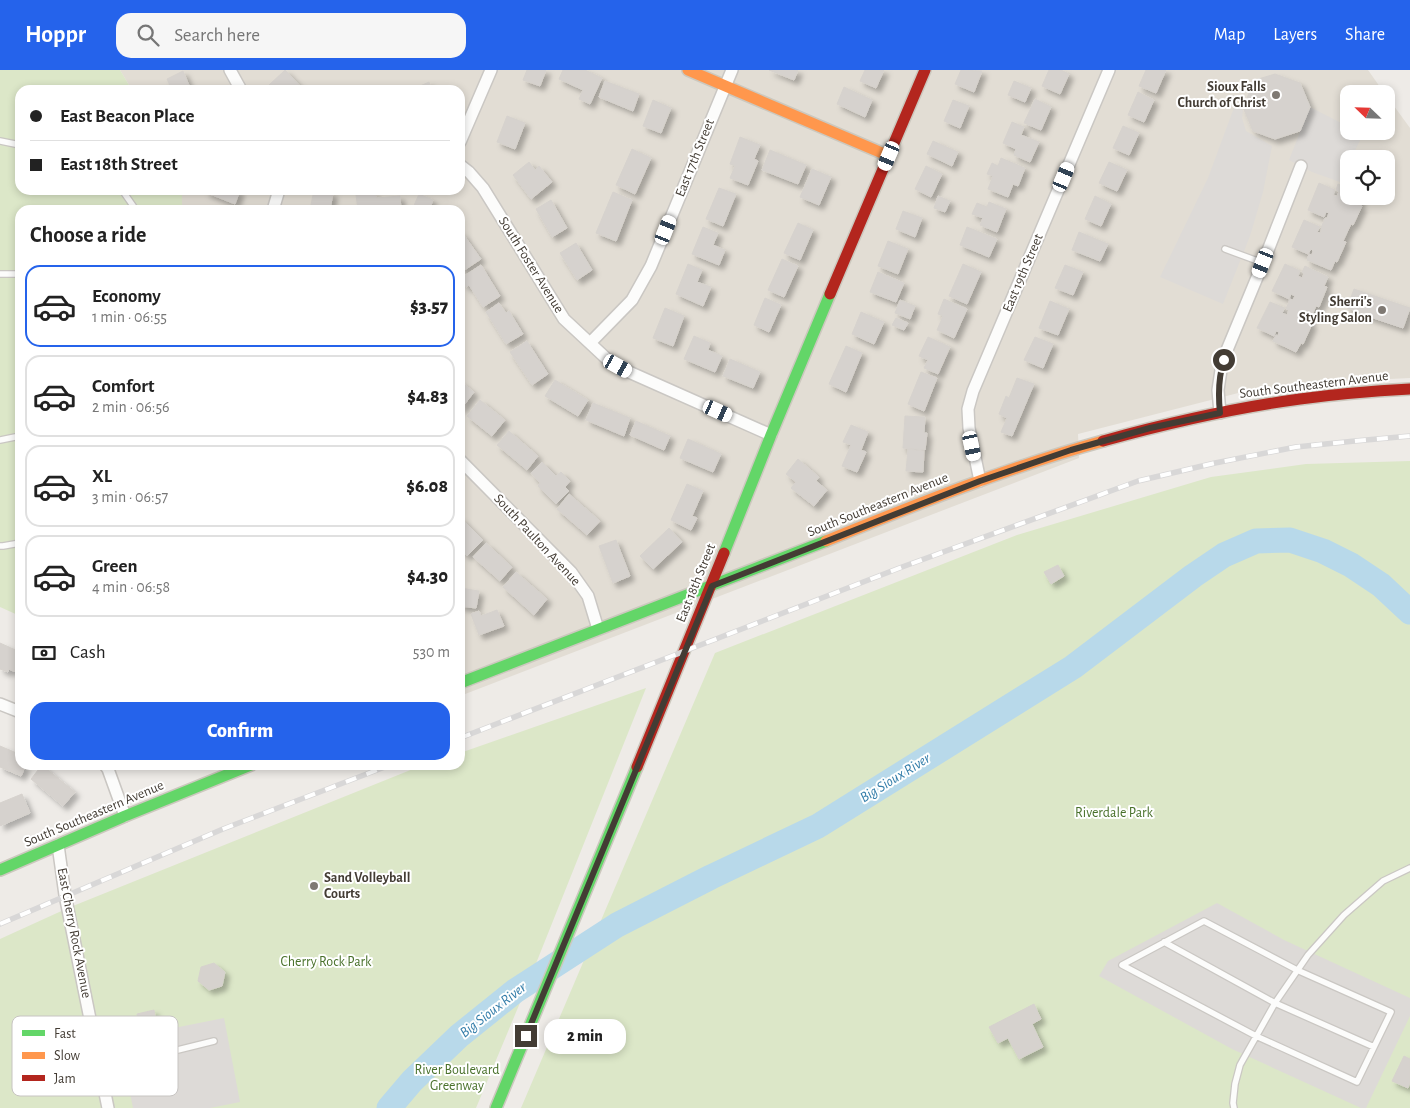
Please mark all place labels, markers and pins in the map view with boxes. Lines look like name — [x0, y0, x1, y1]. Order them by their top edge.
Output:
place label: Sioux Falls Church of Christ — [1178, 80, 1266, 110]
marker: Sioux Falls Church of Christ — [1270, 89, 1282, 101]
place label: Sherri's Styling Salon — [1299, 295, 1372, 325]
marker: Sherri's Styling Salon — [1376, 304, 1388, 316]
place label: Sand Volleyball Courts — [324, 871, 410, 901]
marker: Sand Volleyball Courts — [308, 880, 320, 892]

